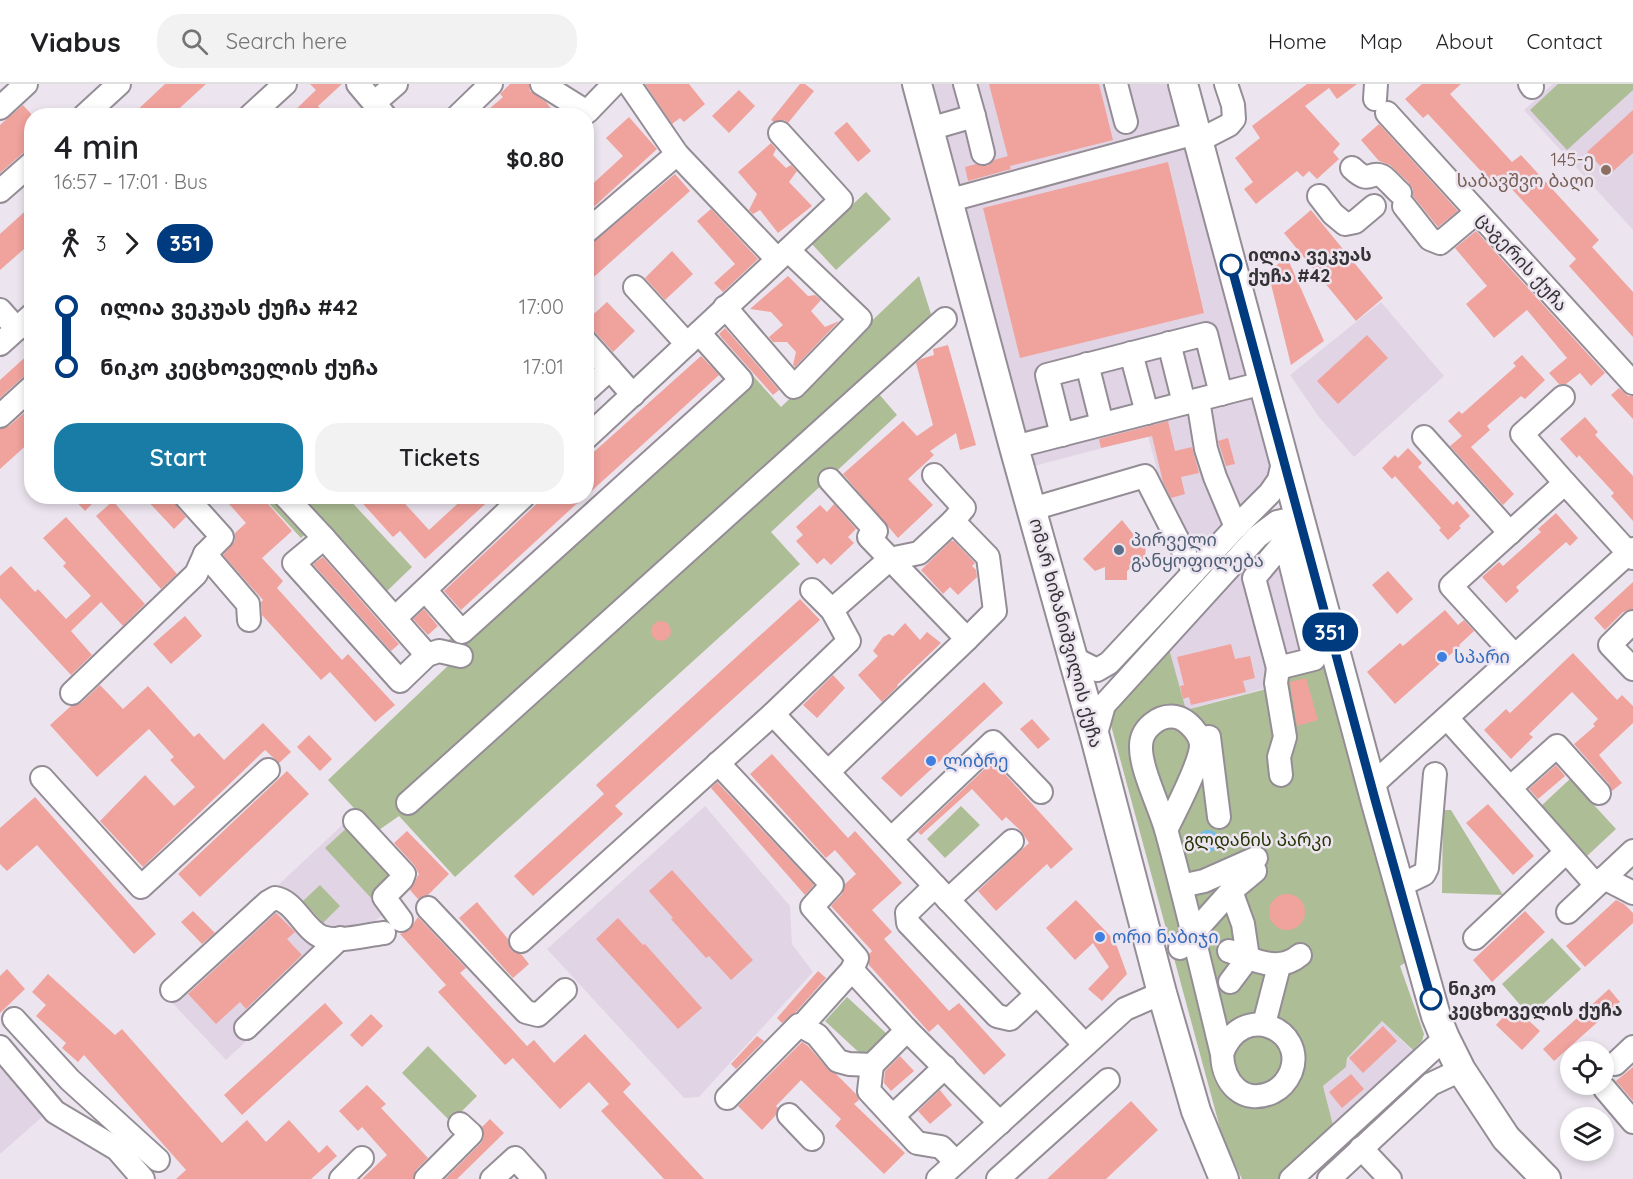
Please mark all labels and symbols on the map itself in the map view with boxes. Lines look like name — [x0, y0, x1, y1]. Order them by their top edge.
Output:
place label: 145-ე საბავშვო ბაღი — [1457, 148, 1594, 192]
marker: 145-ე საბავშვო ბაღი — [1599, 163, 1613, 177]
street label: ცაგერის ქუჩა — [1472, 207, 1573, 316]
place label: ილია ვეკუას ქუჩა #42 — [1248, 243, 1372, 287]
marker: ილია ვეკუას ქუჩა #42 — [1220, 254, 1242, 276]
street label: ომარ ხიზანიშვილის ქუჩა — [1025, 516, 1108, 750]
place label: პირველი განყოფილება — [1131, 528, 1264, 572]
marker: პირველი განყოფილება — [1112, 543, 1126, 557]
line badge: 351 — [1296, 612, 1364, 652]
place label: სპარი — [1454, 645, 1510, 668]
marker: სპარი — [1435, 650, 1449, 664]
place label: ლიბრე — [943, 749, 1009, 772]
marker: ლიბრე — [924, 754, 938, 768]
park label: გლდანის პარკი — [1184, 828, 1332, 851]
place label: ორი ნაბიჯი — [1112, 925, 1219, 948]
marker: ორი ნაბიჯი — [1093, 930, 1107, 944]
place label: ნიკო კეცხოველის ქუჩა — [1448, 977, 1622, 1021]
marker: ნიკო კეცხოველის ქუჩა — [1420, 988, 1442, 1010]

